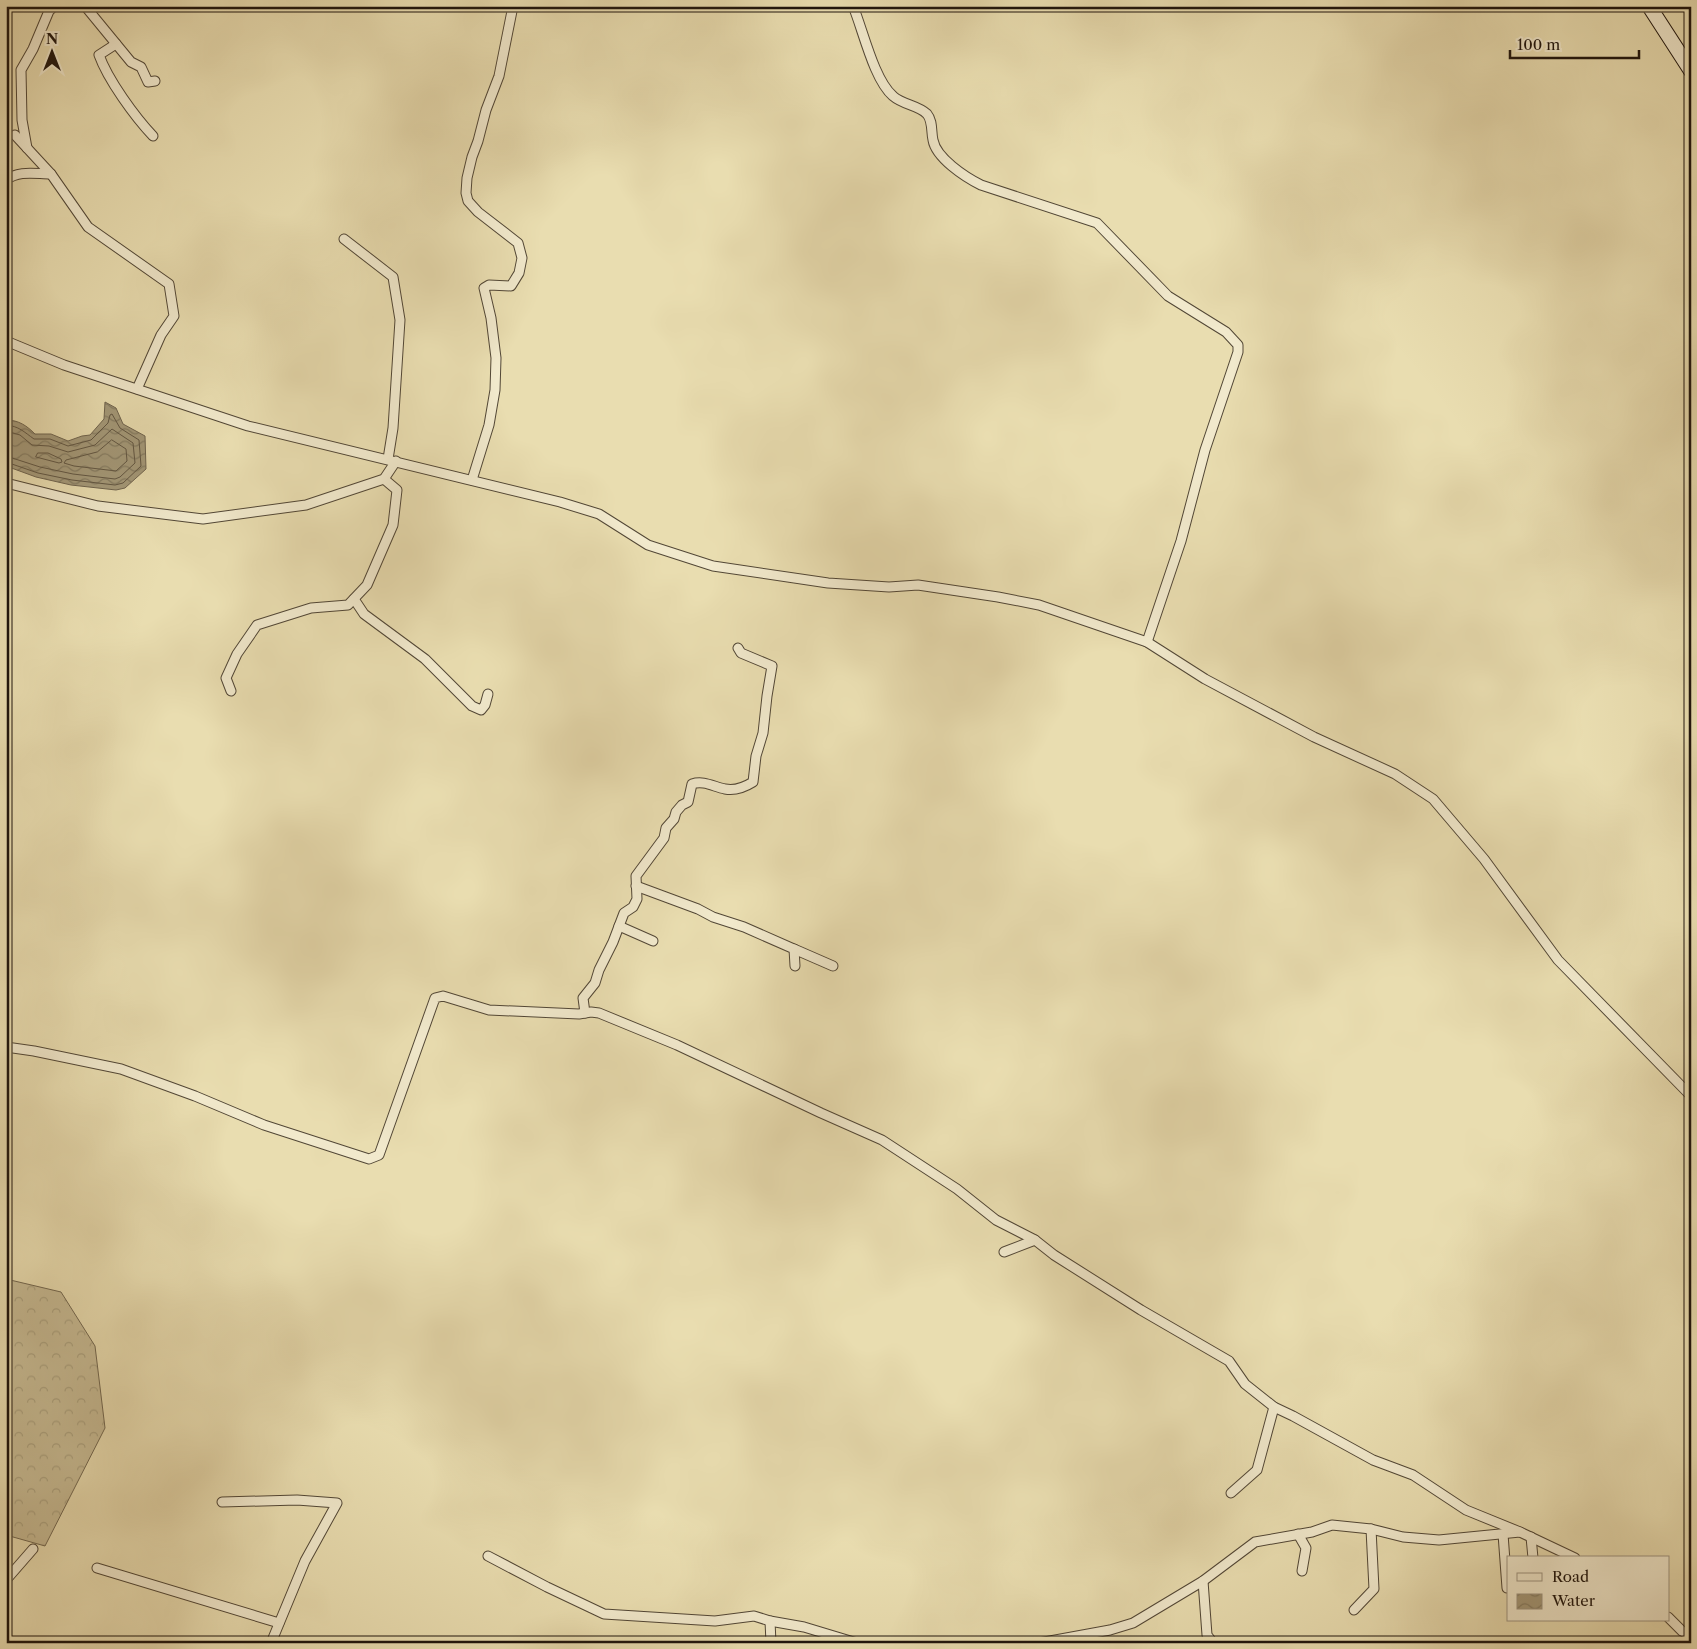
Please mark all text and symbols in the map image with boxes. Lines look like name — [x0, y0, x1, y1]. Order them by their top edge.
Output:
north arrow — [28, 28, 78, 78]
scale bar — [1510, 28, 1638, 60]
text: N — [46, 30, 58, 48]
text: 100 m — [1517, 35, 1560, 54]
legend — [1507, 1556, 1670, 1622]
text: Road — [1552, 1567, 1589, 1586]
text: Water — [1551, 1591, 1596, 1610]

